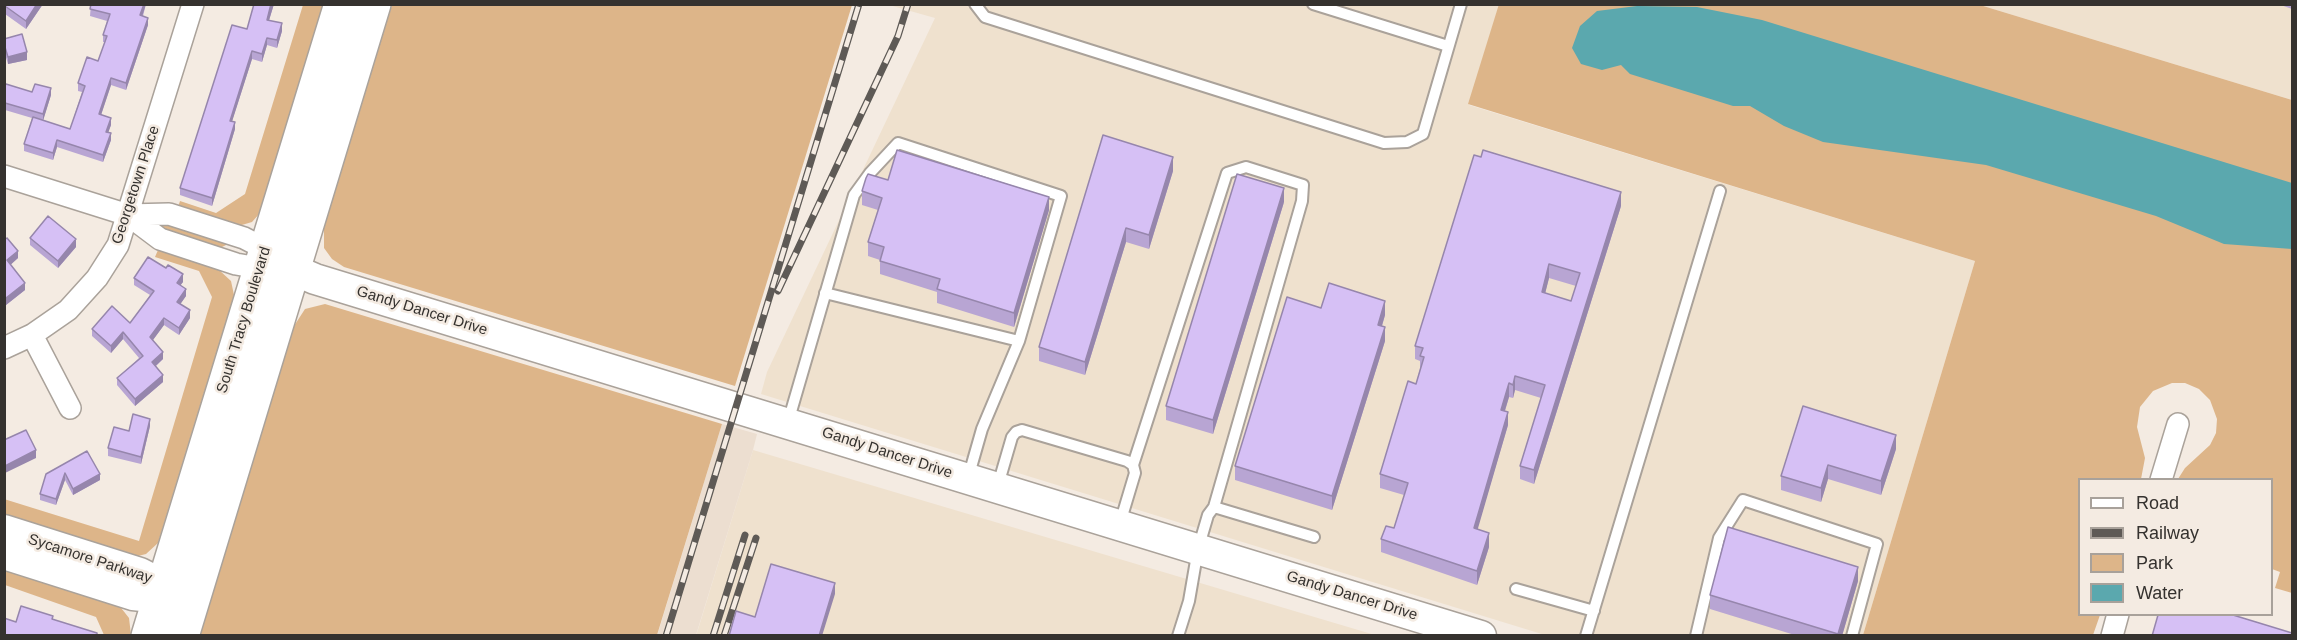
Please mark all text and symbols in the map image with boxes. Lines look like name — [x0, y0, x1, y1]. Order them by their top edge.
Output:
street label: Georgetown Place — [108, 124, 164, 246]
street label: South Tracy Boulevard — [213, 245, 275, 395]
street label: Gandy Dancer Drive — [354, 283, 490, 339]
street label: Gandy Dancer Drive — [820, 423, 954, 483]
legend — [2078, 478, 2273, 616]
text: Road — [2136, 493, 2179, 513]
text: Railway — [2136, 523, 2199, 543]
street label: Sycamore Parkway — [26, 530, 154, 588]
text: Park — [2136, 553, 2173, 573]
street label: Gandy Dancer Drive — [1284, 568, 1420, 624]
text: Water — [2136, 583, 2183, 603]

